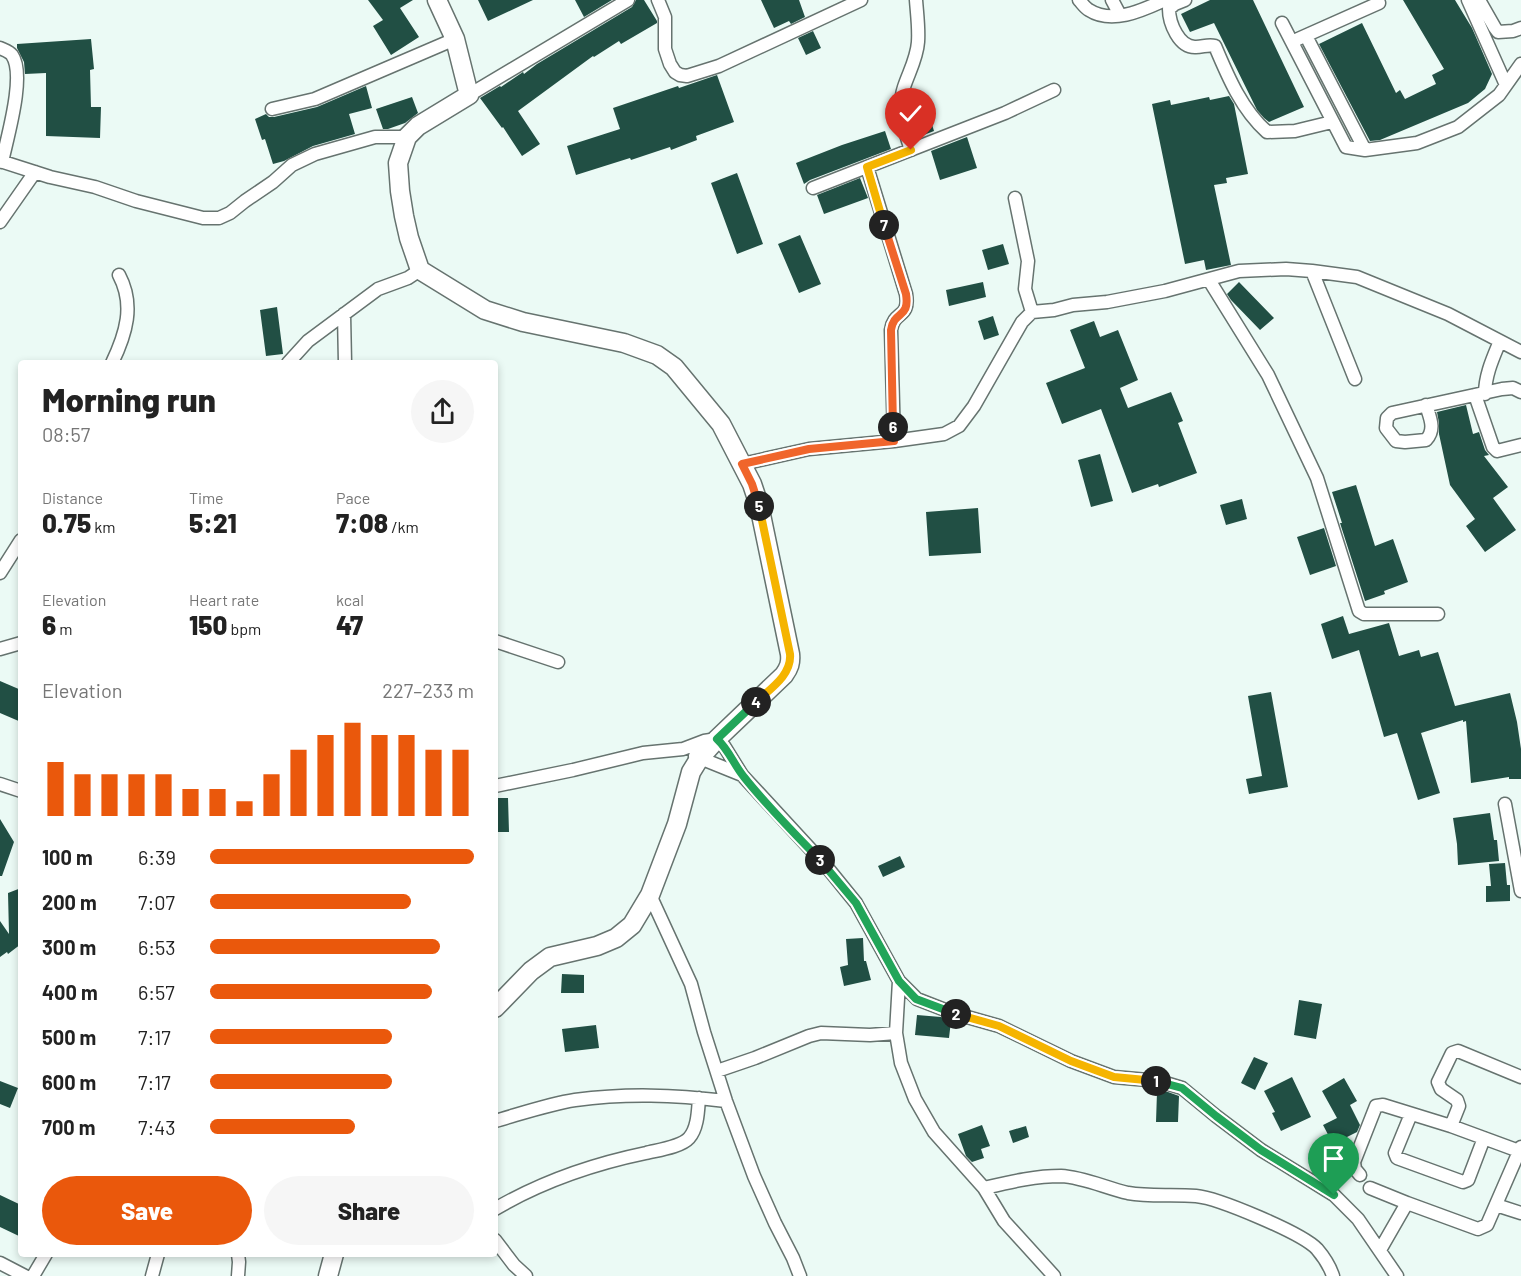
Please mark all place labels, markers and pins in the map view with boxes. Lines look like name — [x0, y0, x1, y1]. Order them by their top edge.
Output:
pin — [885, 88, 936, 150]
pin: 7 — [869, 210, 899, 240]
pin: 6 — [878, 412, 908, 442]
pin: 5 — [744, 491, 774, 521]
pin: 4 — [741, 687, 771, 717]
pin: 3 — [805, 845, 835, 875]
pin: 2 — [941, 999, 971, 1029]
pin: 1 — [1141, 1066, 1171, 1096]
pin — [1308, 1133, 1359, 1195]

